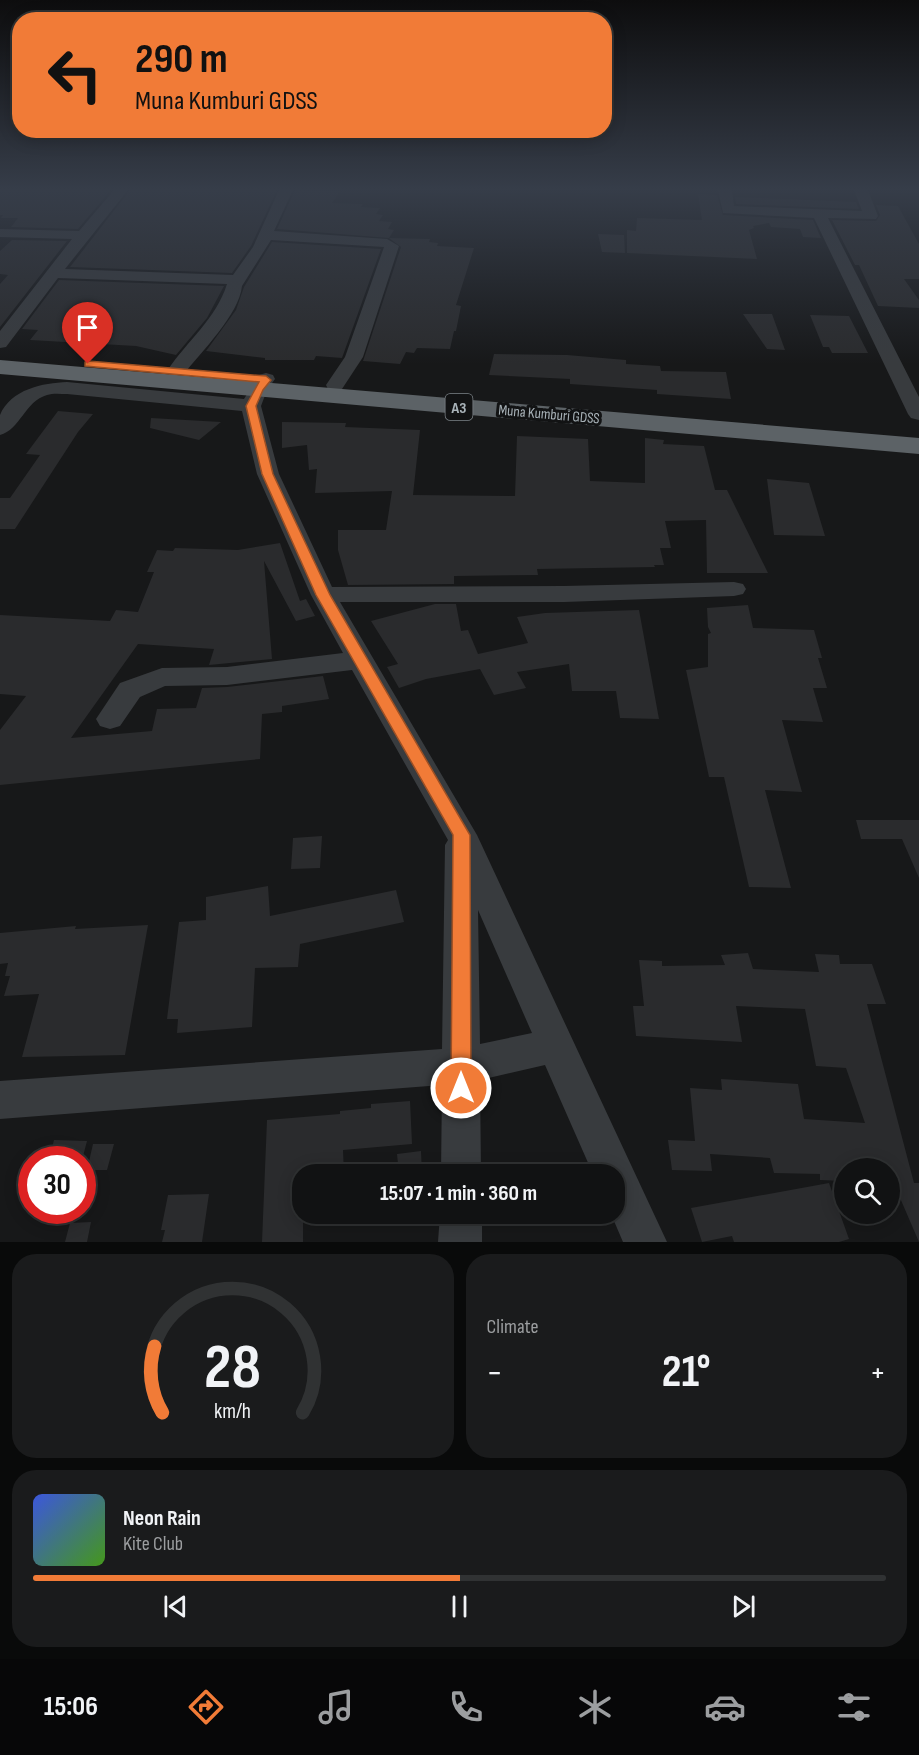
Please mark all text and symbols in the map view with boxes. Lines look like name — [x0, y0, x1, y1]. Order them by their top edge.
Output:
text: 290 m — [135, 34, 228, 85]
icon: left — [36, 36, 114, 114]
text: Muna Kumburi GDSS — [135, 85, 318, 117]
pin — [62, 302, 113, 364]
icon: arrive — [71, 311, 104, 344]
road number: A3 — [446, 394, 472, 420]
street label: Muna Kumburi GDSS — [498, 401, 600, 428]
position arrow — [429, 1056, 493, 1120]
speed limit sign: 30 — [18, 1146, 96, 1224]
map controls — [834, 1158, 900, 1224]
button: search — [834, 1158, 900, 1224]
text: 15:07 · 1 min · 360 m — [380, 1180, 537, 1207]
text: Climate — [487, 1315, 539, 1339]
text: 28 — [204, 1331, 261, 1406]
text: 21° — [662, 1345, 711, 1400]
text: − — [487, 1353, 503, 1393]
text: + — [870, 1353, 886, 1393]
text: km/h — [214, 1399, 251, 1424]
text: Neon Rain — [123, 1505, 201, 1532]
text: Kite Club — [123, 1532, 183, 1556]
icon: previous — [159, 1590, 192, 1623]
icon: pause — [443, 1590, 476, 1623]
icon: next — [727, 1590, 760, 1623]
icon: directions — [185, 1686, 227, 1728]
icon: music — [315, 1686, 357, 1728]
icon: phone — [445, 1686, 487, 1728]
icon: climate — [574, 1686, 616, 1728]
icon: car — [704, 1686, 746, 1728]
icon: filters — [833, 1686, 875, 1728]
text: 15:06 — [44, 1691, 98, 1723]

